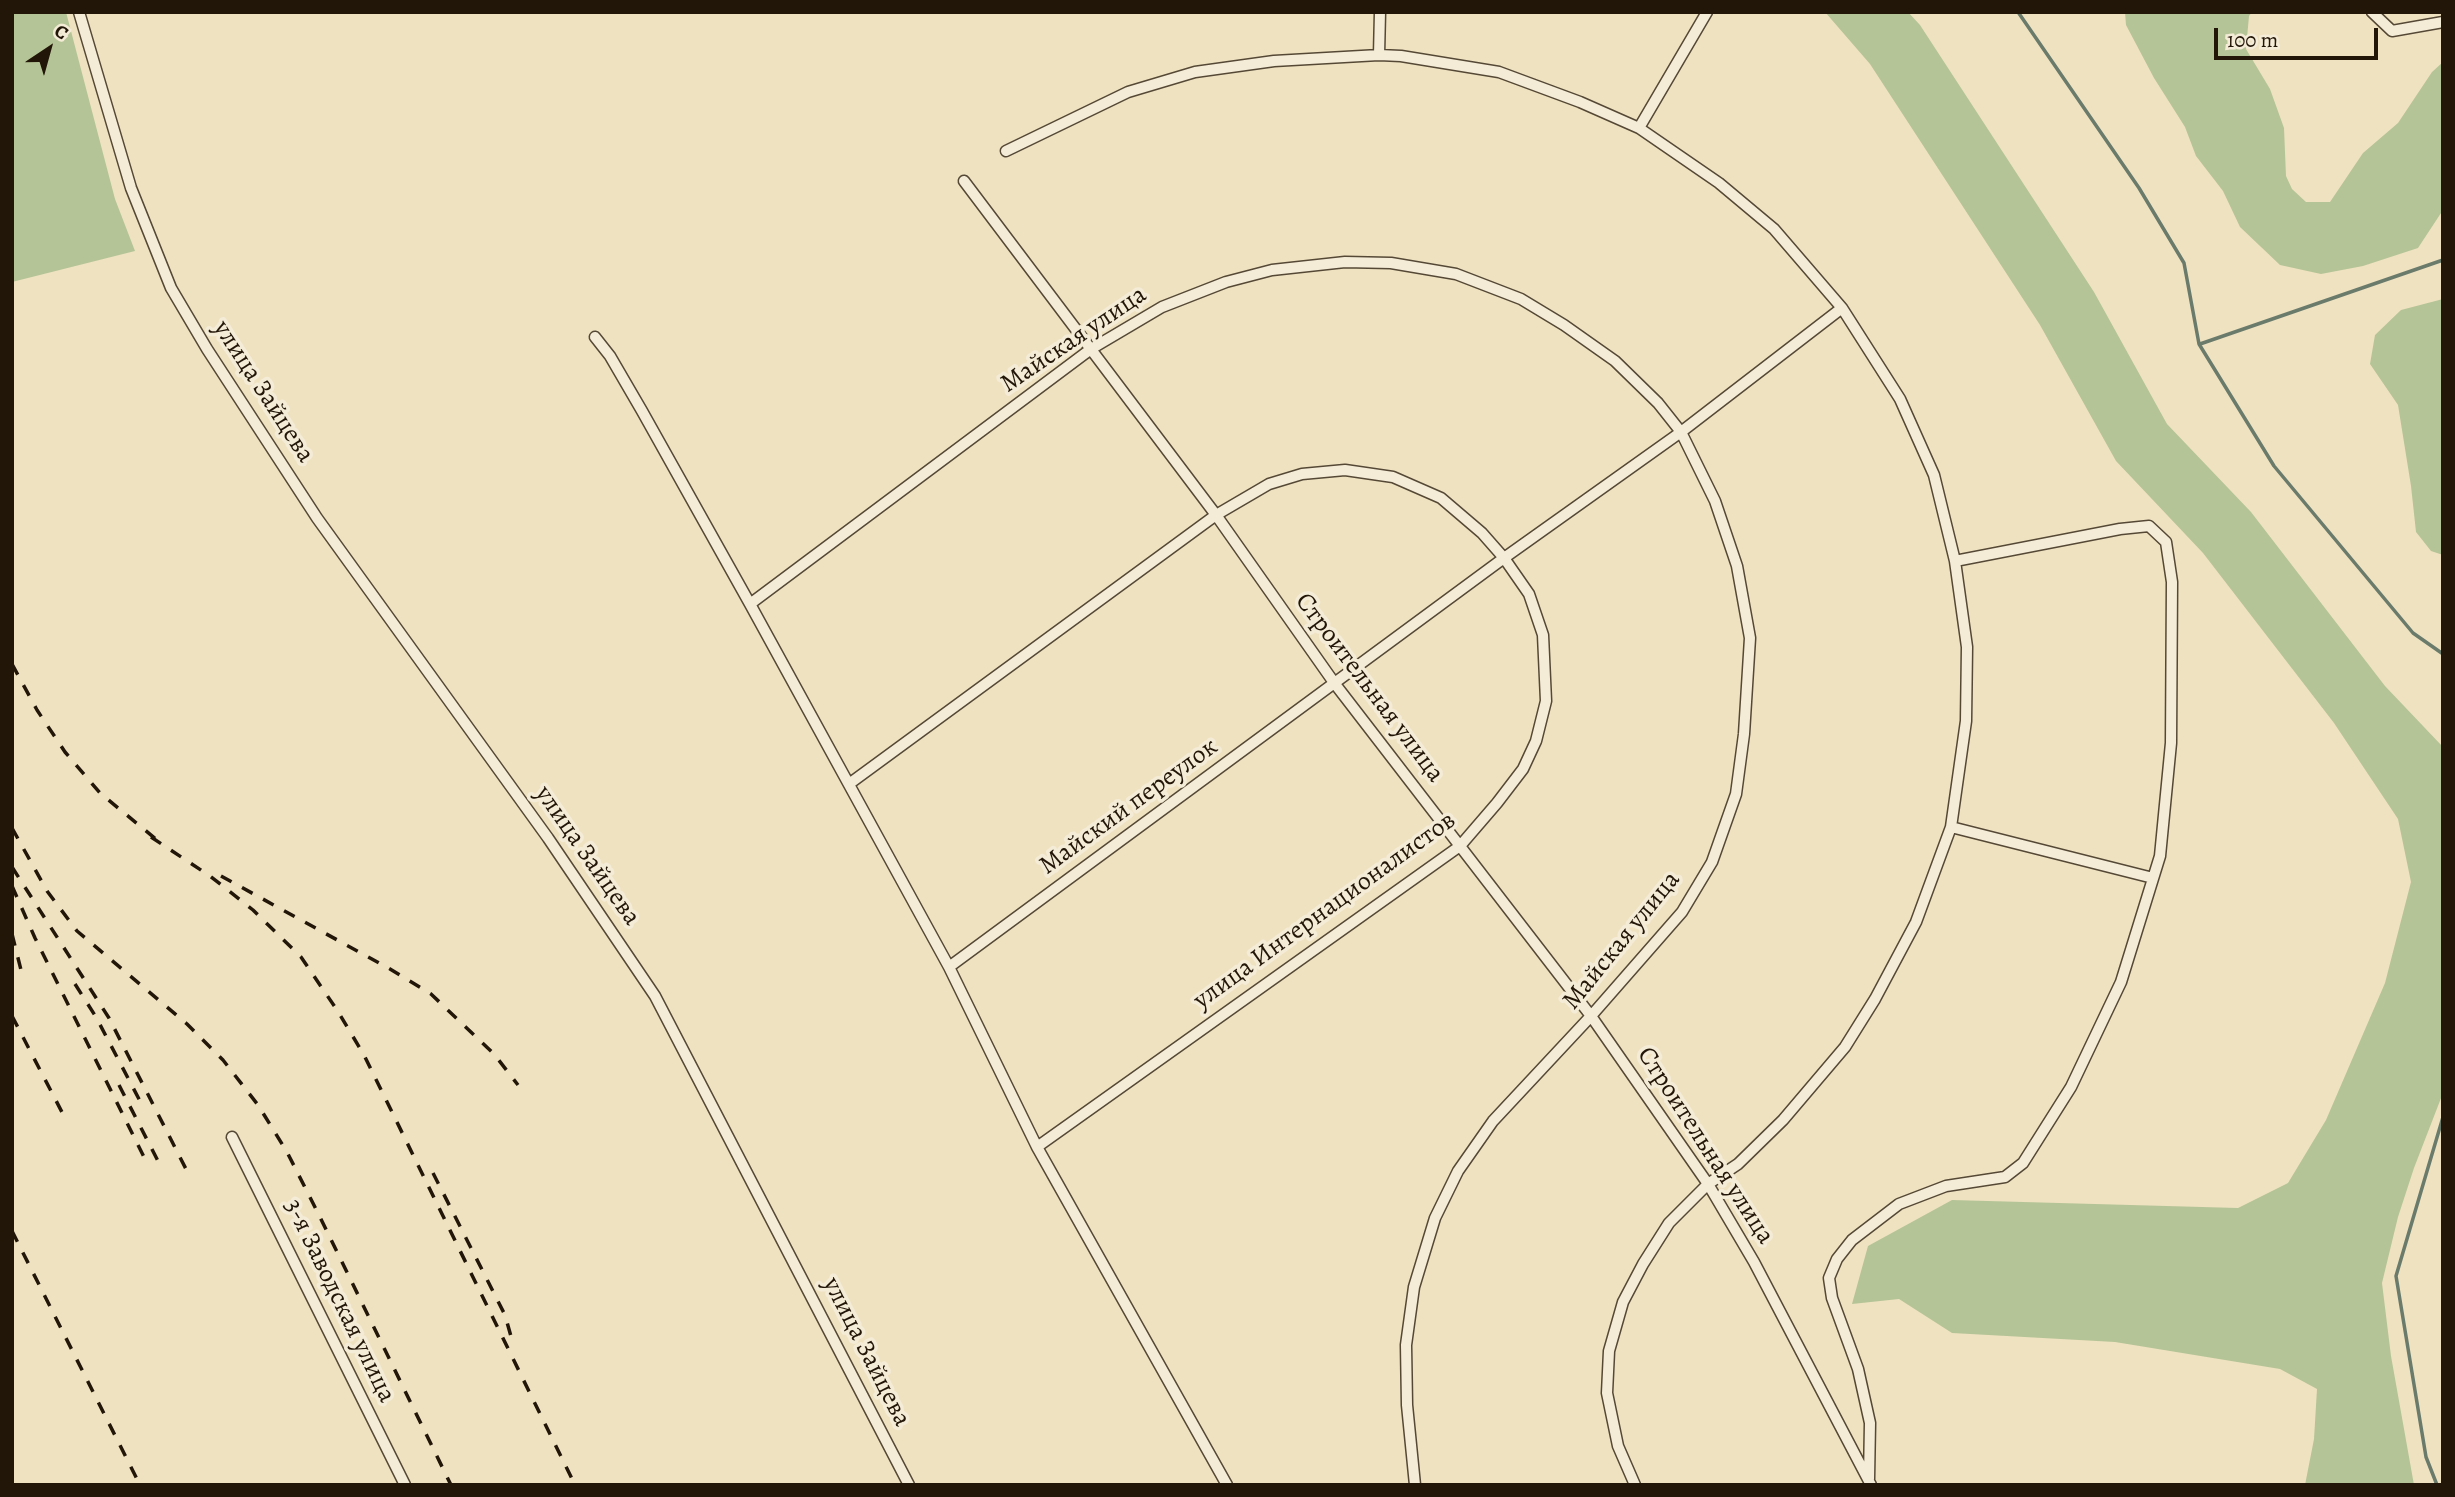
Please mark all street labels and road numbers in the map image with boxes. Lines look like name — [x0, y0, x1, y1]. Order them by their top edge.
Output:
street label: Майская улица — [995, 280, 1153, 400]
street label: улица Зайцева — [205, 315, 321, 469]
street label: Строительная улица — [1288, 587, 1450, 789]
street label: Майский переулок — [1034, 732, 1224, 882]
street label: улица Зайцева — [527, 780, 647, 932]
street label: улица Интернационалистов — [1188, 805, 1462, 1017]
street label: Майская улица — [1557, 865, 1687, 1017]
street label: Строительная улица — [1630, 1042, 1780, 1250]
street label: 3-я Заводская улица — [276, 1194, 402, 1408]
street label: улица Зайцева — [815, 1272, 917, 1432]

